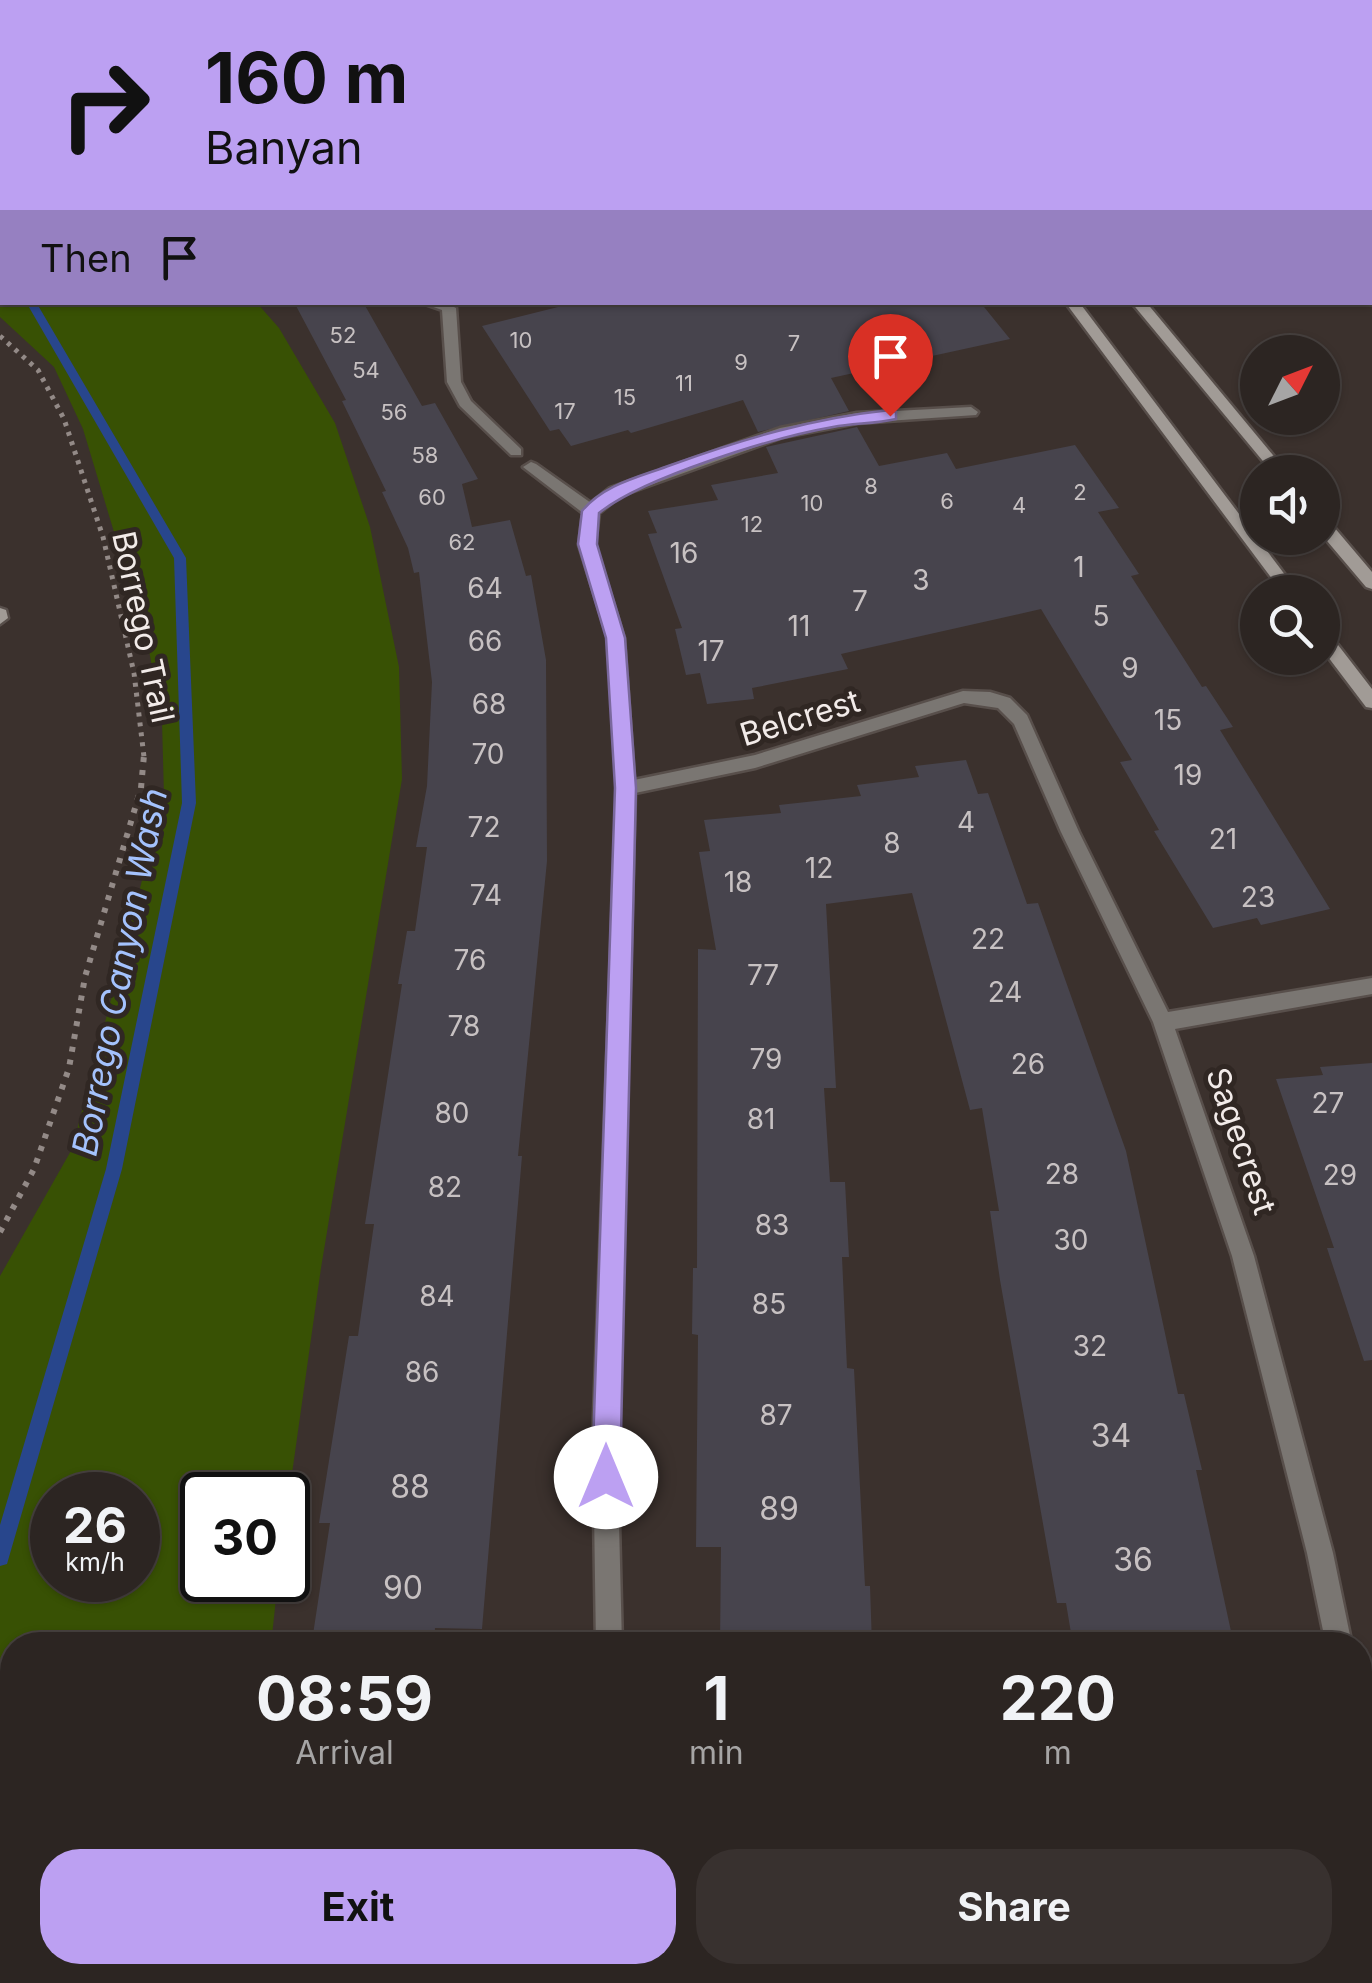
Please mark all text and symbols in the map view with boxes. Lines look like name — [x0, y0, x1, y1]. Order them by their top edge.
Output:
text: 160 m — [205, 35, 408, 120]
icon: right — [40, 40, 170, 170]
text: Banyan — [205, 120, 363, 175]
icon: arrive — [152, 230, 207, 285]
text: Then — [40, 235, 132, 281]
pin — [848, 314, 933, 417]
house number: 52 — [330, 322, 356, 348]
house number: 10 — [510, 327, 532, 353]
icon: arrive — [863, 329, 918, 384]
house number: 7 — [788, 330, 800, 356]
north arrow — [1240, 335, 1340, 435]
map controls — [1240, 335, 1340, 675]
house number: 9 — [734, 349, 748, 375]
house number: 54 — [352, 357, 380, 383]
house number: 11 — [675, 370, 693, 396]
house number: 15 — [614, 384, 636, 410]
house number: 17 — [554, 398, 576, 424]
house number: 56 — [380, 399, 408, 425]
house number: 58 — [412, 442, 438, 468]
button: sound — [1240, 455, 1340, 555]
house number: 8 — [864, 473, 878, 499]
house number: 2 — [1073, 479, 1087, 505]
house number: 60 — [418, 484, 446, 510]
house number: 6 — [940, 488, 954, 514]
house number: 10 — [801, 490, 823, 516]
house number: 4 — [1012, 492, 1026, 518]
house number: 12 — [741, 511, 763, 537]
street label: Borrego Trail — [104, 527, 183, 726]
house number: 62 — [448, 529, 476, 555]
house number: 16 — [670, 536, 698, 570]
house number: 1 — [1073, 550, 1085, 584]
house number: 3 — [912, 563, 930, 597]
house number: 64 — [467, 571, 503, 605]
button: search — [1240, 575, 1340, 675]
house number: 7 — [852, 584, 868, 618]
house number: 5 — [1092, 599, 1110, 633]
house number: 11 — [788, 609, 810, 643]
house number: 66 — [468, 624, 502, 658]
house number: 17 — [697, 634, 725, 668]
house number: 9 — [1121, 651, 1139, 685]
street label: Belcrest — [735, 681, 864, 754]
house number: 68 — [472, 687, 506, 721]
house number: 15 — [1154, 703, 1182, 737]
house number: 70 — [471, 737, 505, 771]
house number: 19 — [1174, 758, 1202, 792]
water label: Borrego Canyon Wash — [63, 784, 175, 1159]
house number: 4 — [957, 805, 975, 839]
house number: 72 — [468, 810, 500, 844]
house number: 21 — [1209, 822, 1237, 856]
house number: 8 — [883, 826, 901, 860]
house number: 12 — [805, 851, 833, 885]
house number: 18 — [724, 865, 752, 899]
house number: 74 — [470, 878, 502, 912]
house number: 23 — [1241, 880, 1275, 914]
house number: 22 — [971, 922, 1005, 956]
house number: 76 — [454, 943, 486, 977]
house number: 77 — [747, 958, 779, 992]
house number: 24 — [988, 975, 1022, 1009]
house number: 78 — [448, 1009, 480, 1043]
house number: 79 — [750, 1042, 782, 1076]
house number: 26 — [1011, 1047, 1045, 1081]
street label: Sagecrest — [1198, 1062, 1285, 1219]
house number: 27 — [1312, 1086, 1344, 1120]
house number: 80 — [435, 1096, 470, 1130]
house number: 81 — [747, 1102, 775, 1136]
house number: 28 — [1045, 1157, 1079, 1191]
house number: 29 — [1323, 1158, 1357, 1192]
house number: 82 — [428, 1170, 462, 1204]
house number: 83 — [755, 1208, 789, 1242]
house number: 30 — [1054, 1223, 1088, 1257]
house number: 84 — [419, 1279, 455, 1313]
house number: 85 — [752, 1287, 786, 1321]
house number: 32 — [1073, 1329, 1107, 1363]
house number: 86 — [405, 1355, 439, 1389]
house number: 87 — [759, 1398, 793, 1432]
house number: 34 — [1091, 1416, 1131, 1455]
position arrow — [554, 1425, 658, 1529]
house number: 88 — [390, 1467, 430, 1506]
speed limit sign: 30 — [180, 1472, 310, 1602]
house number: 89 — [759, 1489, 799, 1528]
text: 26 — [63, 1495, 127, 1555]
house number: 36 — [1113, 1540, 1153, 1579]
text: km/h — [65, 1547, 125, 1577]
house number: 90 — [383, 1568, 423, 1607]
text: 08:59 — [256, 1662, 433, 1734]
text: 1 — [703, 1662, 729, 1734]
text: 220 — [1000, 1662, 1116, 1734]
text: Arrival — [295, 1733, 394, 1772]
text: min — [689, 1733, 744, 1772]
text: m — [1044, 1733, 1072, 1772]
button: Exit — [40, 1849, 676, 1964]
button: Share — [696, 1849, 1332, 1964]

